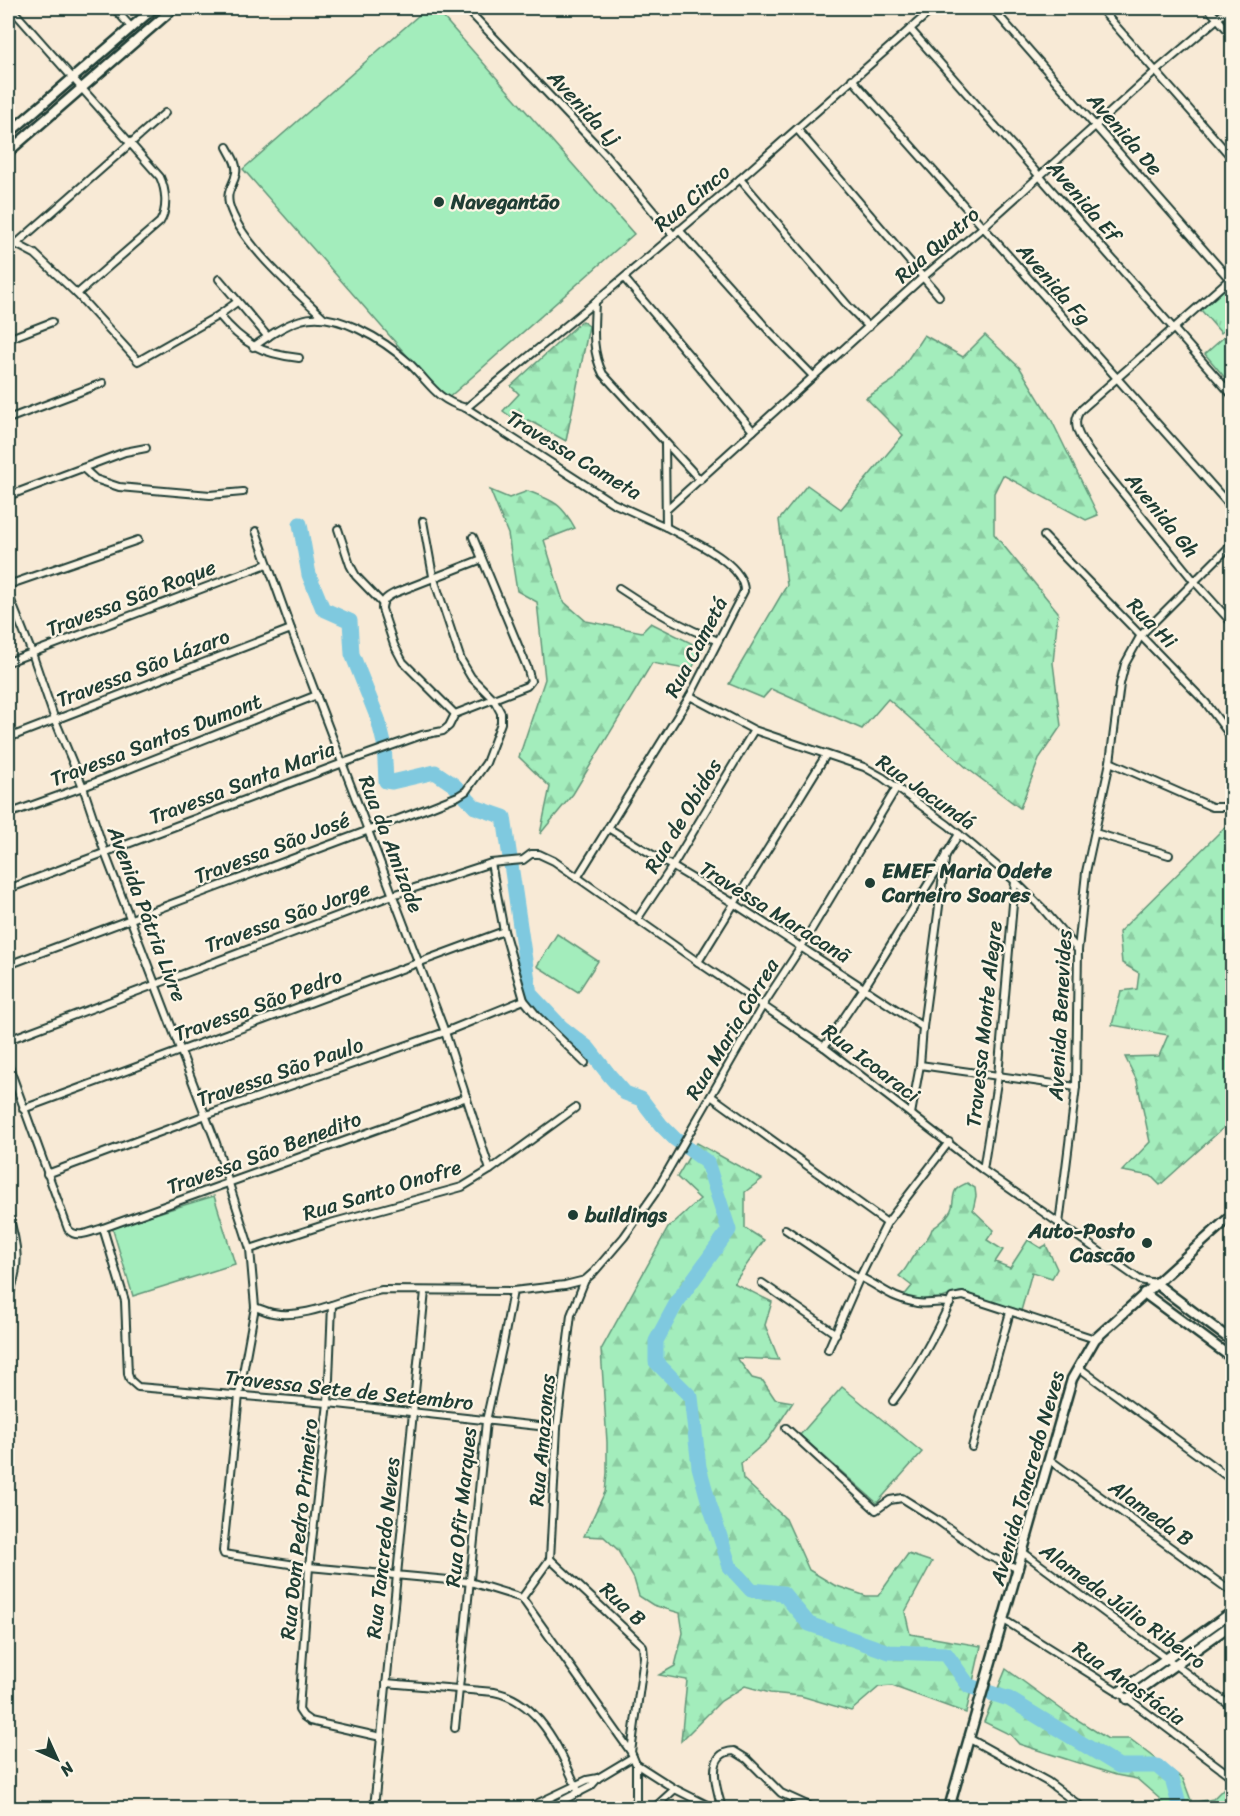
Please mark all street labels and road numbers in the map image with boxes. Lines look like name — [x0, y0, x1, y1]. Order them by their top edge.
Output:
street label: Avenida Lj — [537, 60, 630, 156]
street label: Avenida De — [1077, 82, 1173, 185]
street label: Avenida Ef — [1036, 150, 1133, 253]
street label: Rua Cinco — [645, 154, 739, 242]
street label: Rua Quatro — [885, 196, 989, 293]
street label: Avenida Fg — [1006, 233, 1102, 335]
street label: Travessa Cameta — [498, 399, 650, 511]
street label: Avenida Gh — [1114, 462, 1209, 567]
street label: Travessa São Roque — [40, 548, 222, 648]
street label: Rua Hi — [1117, 588, 1188, 659]
street label: Rua Cametá — [653, 589, 739, 705]
street label: Travessa São Lázaro — [51, 617, 235, 719]
street label: Travessa Santos Dumont — [45, 682, 267, 798]
street label: Travessa Santa Maria — [143, 730, 341, 836]
street label: Rua Jacundá — [868, 743, 984, 841]
street label: Rua de Obidos — [634, 751, 733, 881]
street label: Rua da Amizade — [347, 770, 435, 918]
street label: Travessa São José — [188, 801, 356, 895]
street label: Avenida Pátria Livre — [96, 819, 198, 1008]
street label: Travessa Maracanã — [691, 850, 859, 974]
street label: Travessa São Jorge — [199, 869, 375, 965]
street label: Travessa Monte Alegre — [954, 919, 1014, 1129]
street label: Avenida Benevides — [1036, 928, 1083, 1103]
street label: Rua Maria Correa — [674, 950, 790, 1108]
street label: Travessa São Pedro — [168, 957, 348, 1053]
street label: Rua Icoaraci — [814, 1013, 929, 1114]
street label: Travessa São Paulo — [191, 1026, 369, 1118]
street label: Travessa São Benedito — [161, 1100, 367, 1206]
street label: Rua Santo Onofre — [298, 1148, 466, 1232]
street label: Travessa Sete de Setembro — [223, 1358, 475, 1422]
street label: Avenida Tancredo Neves — [978, 1366, 1076, 1591]
street label: Rua Amazonas — [517, 1372, 567, 1508]
street label: Rua Dom Pedro Primeiro — [268, 1417, 330, 1641]
street label: Rua Ofir Marques — [434, 1425, 488, 1589]
street label: Rua Tancredo Neves — [355, 1455, 411, 1641]
street label: Alameda B — [1100, 1468, 1202, 1557]
street label: Alameda Júlio Ribeiro — [1031, 1532, 1215, 1680]
street label: Rua B — [590, 1572, 656, 1636]
street label: Rua Anastácia — [1064, 1630, 1194, 1736]

